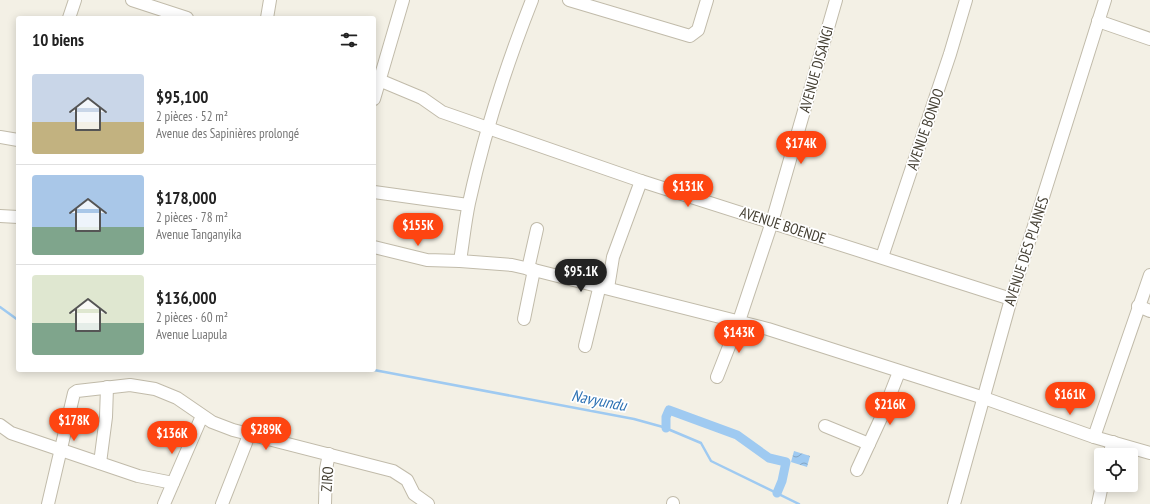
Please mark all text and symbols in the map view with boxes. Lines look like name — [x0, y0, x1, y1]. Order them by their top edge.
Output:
street label: AVENUE DISANGI — [795, 23, 837, 115]
text: 10 biens — [32, 29, 84, 51]
icon: filters — [338, 29, 360, 51]
text: $95,100 — [156, 86, 208, 108]
street label: AVENUE BONDO — [902, 86, 948, 172]
icon: home — [64, 90, 112, 138]
text: 2 pièces · 52 m² — [156, 108, 228, 125]
text: Avenue des Sapinières prolongé — [156, 125, 299, 142]
pin: $174K — [773, 131, 829, 165]
text: $174K — [785, 135, 817, 152]
pin: $131K — [660, 174, 716, 208]
text: $131K — [672, 178, 704, 195]
text: $178,000 — [156, 187, 217, 209]
icon: home — [64, 191, 112, 239]
street label: AVENUE DES PLAINES — [999, 194, 1053, 308]
street label: AVENUE BOENDE — [737, 202, 829, 248]
text: 2 pièces · 78 m² — [156, 209, 228, 226]
pin: $155K — [390, 213, 446, 247]
text: $155K — [402, 217, 434, 234]
text: Avenue Tanganyika — [156, 226, 241, 243]
pin: $95.1K — [548, 259, 614, 293]
text: $95.1K — [564, 263, 598, 280]
text: $136,000 — [156, 287, 217, 309]
icon: home — [64, 291, 112, 339]
text: 2 pièces · 60 m² — [156, 309, 228, 326]
pin: $143K — [711, 320, 767, 354]
text: $143K — [723, 324, 755, 341]
text: Avenue Luapula — [156, 326, 227, 343]
pin: $161K — [1042, 382, 1098, 416]
water label: Navyundu — [570, 385, 629, 415]
text: $161K — [1054, 386, 1086, 403]
pin: $216K — [862, 392, 918, 426]
text: $216K — [874, 396, 906, 413]
pin: $178K — [46, 408, 102, 442]
text: $178K — [58, 412, 90, 429]
pin: $289K — [238, 417, 294, 451]
pin: $136K — [144, 421, 200, 455]
text: $289K — [250, 421, 282, 438]
text: $136K — [156, 425, 188, 442]
map controls — [1094, 448, 1138, 492]
button: locate — [1094, 448, 1138, 492]
street label: ZIRO — [317, 466, 337, 492]

